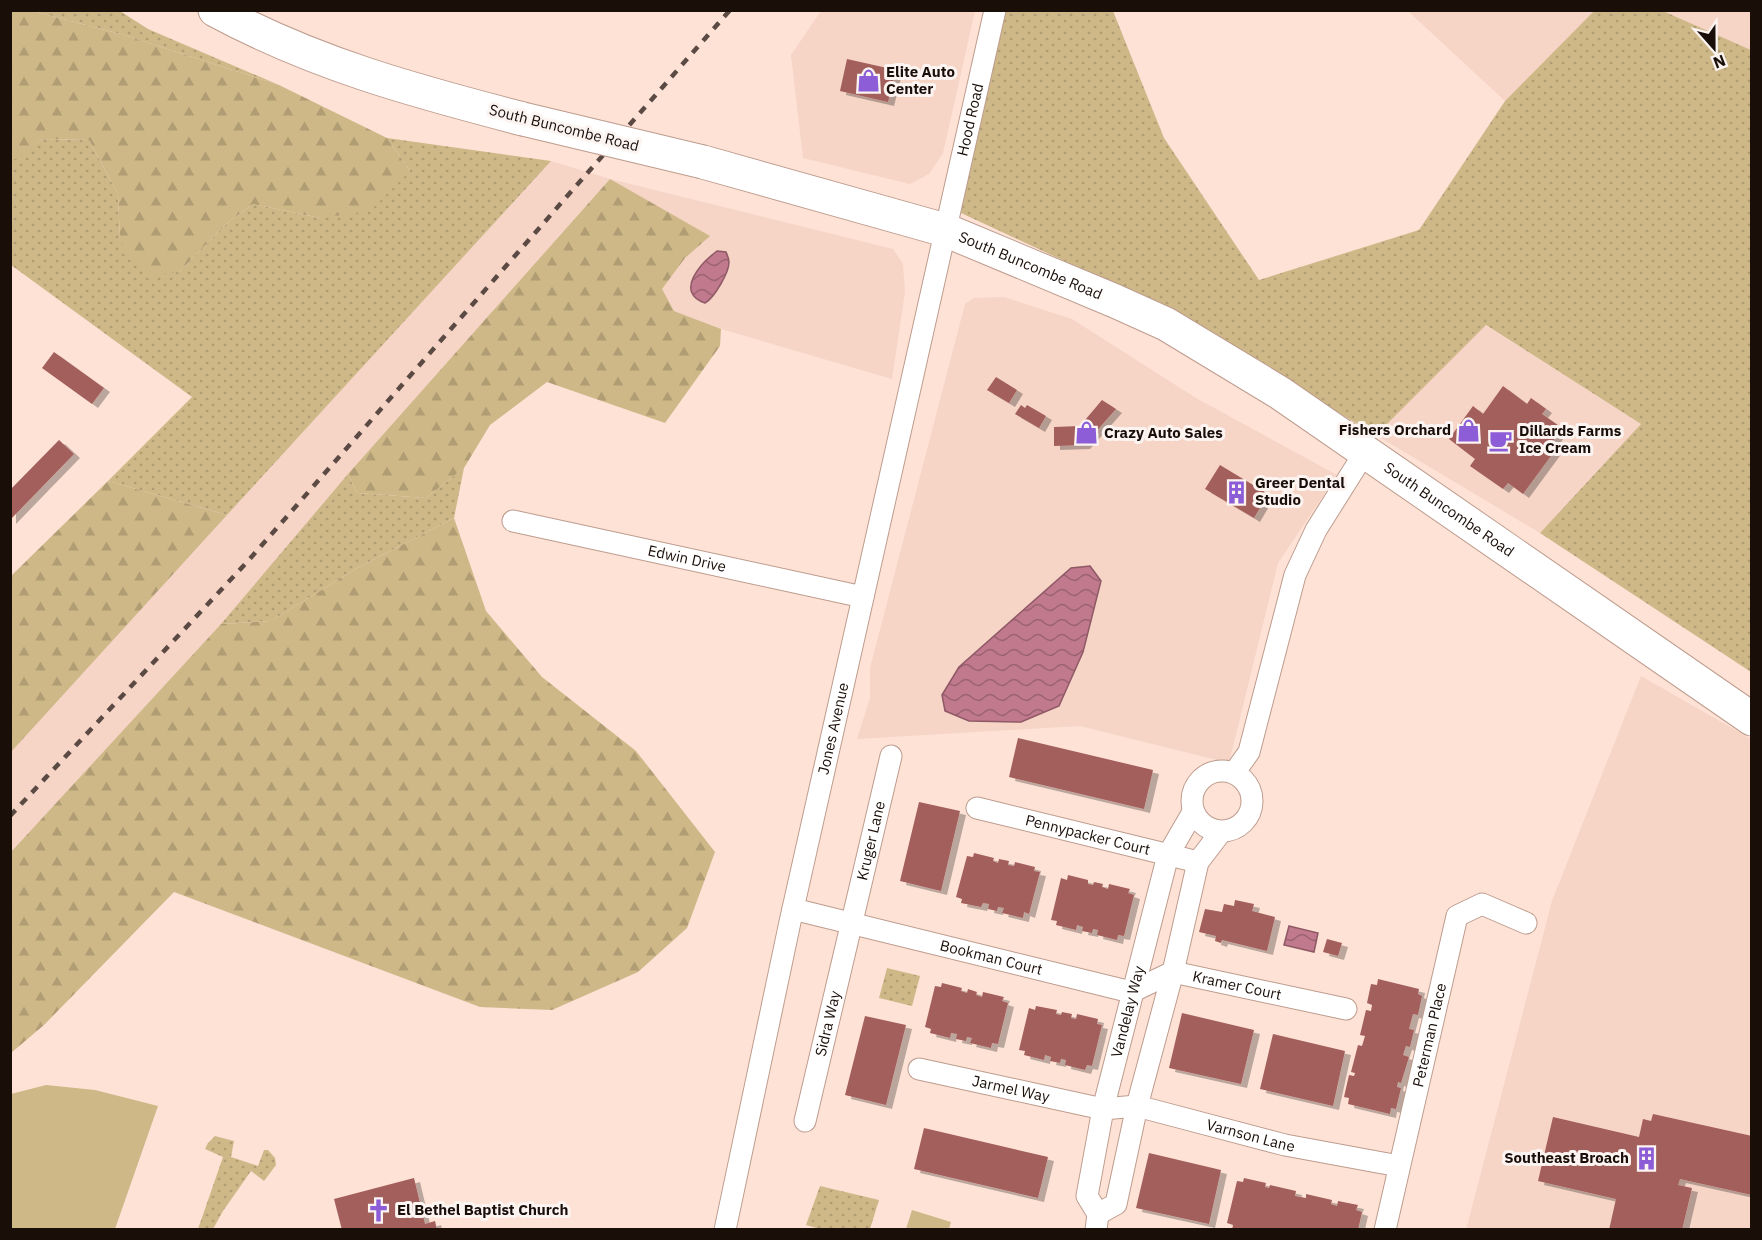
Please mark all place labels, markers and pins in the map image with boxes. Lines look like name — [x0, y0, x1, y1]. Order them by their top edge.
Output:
place label: Elite Auto Center — [886, 62, 955, 98]
shop icon: Elite Auto Center — [855, 68, 881, 94]
shop icon: Fishers Orchard — [1456, 417, 1482, 443]
shop icon: Crazy Auto Sales — [1073, 420, 1099, 446]
place label: Fishers Orchard — [1339, 420, 1451, 439]
place label: Dillards Farms Ice Cream — [1519, 421, 1622, 457]
place label: Crazy Auto Sales — [1104, 423, 1223, 442]
cafe icon: Dillards Farms Ice Cream — [1488, 427, 1514, 453]
place label: Greer Dental Studio — [1255, 473, 1345, 509]
building icon: Greer Dental Studio — [1224, 479, 1250, 505]
building icon: Southeast Broach — [1634, 1145, 1660, 1171]
place label: Southeast Broach — [1504, 1148, 1629, 1167]
church icon: El Bethel Baptist Church — [366, 1197, 392, 1223]
place label: El Bethel Baptist Church — [397, 1200, 568, 1219]

